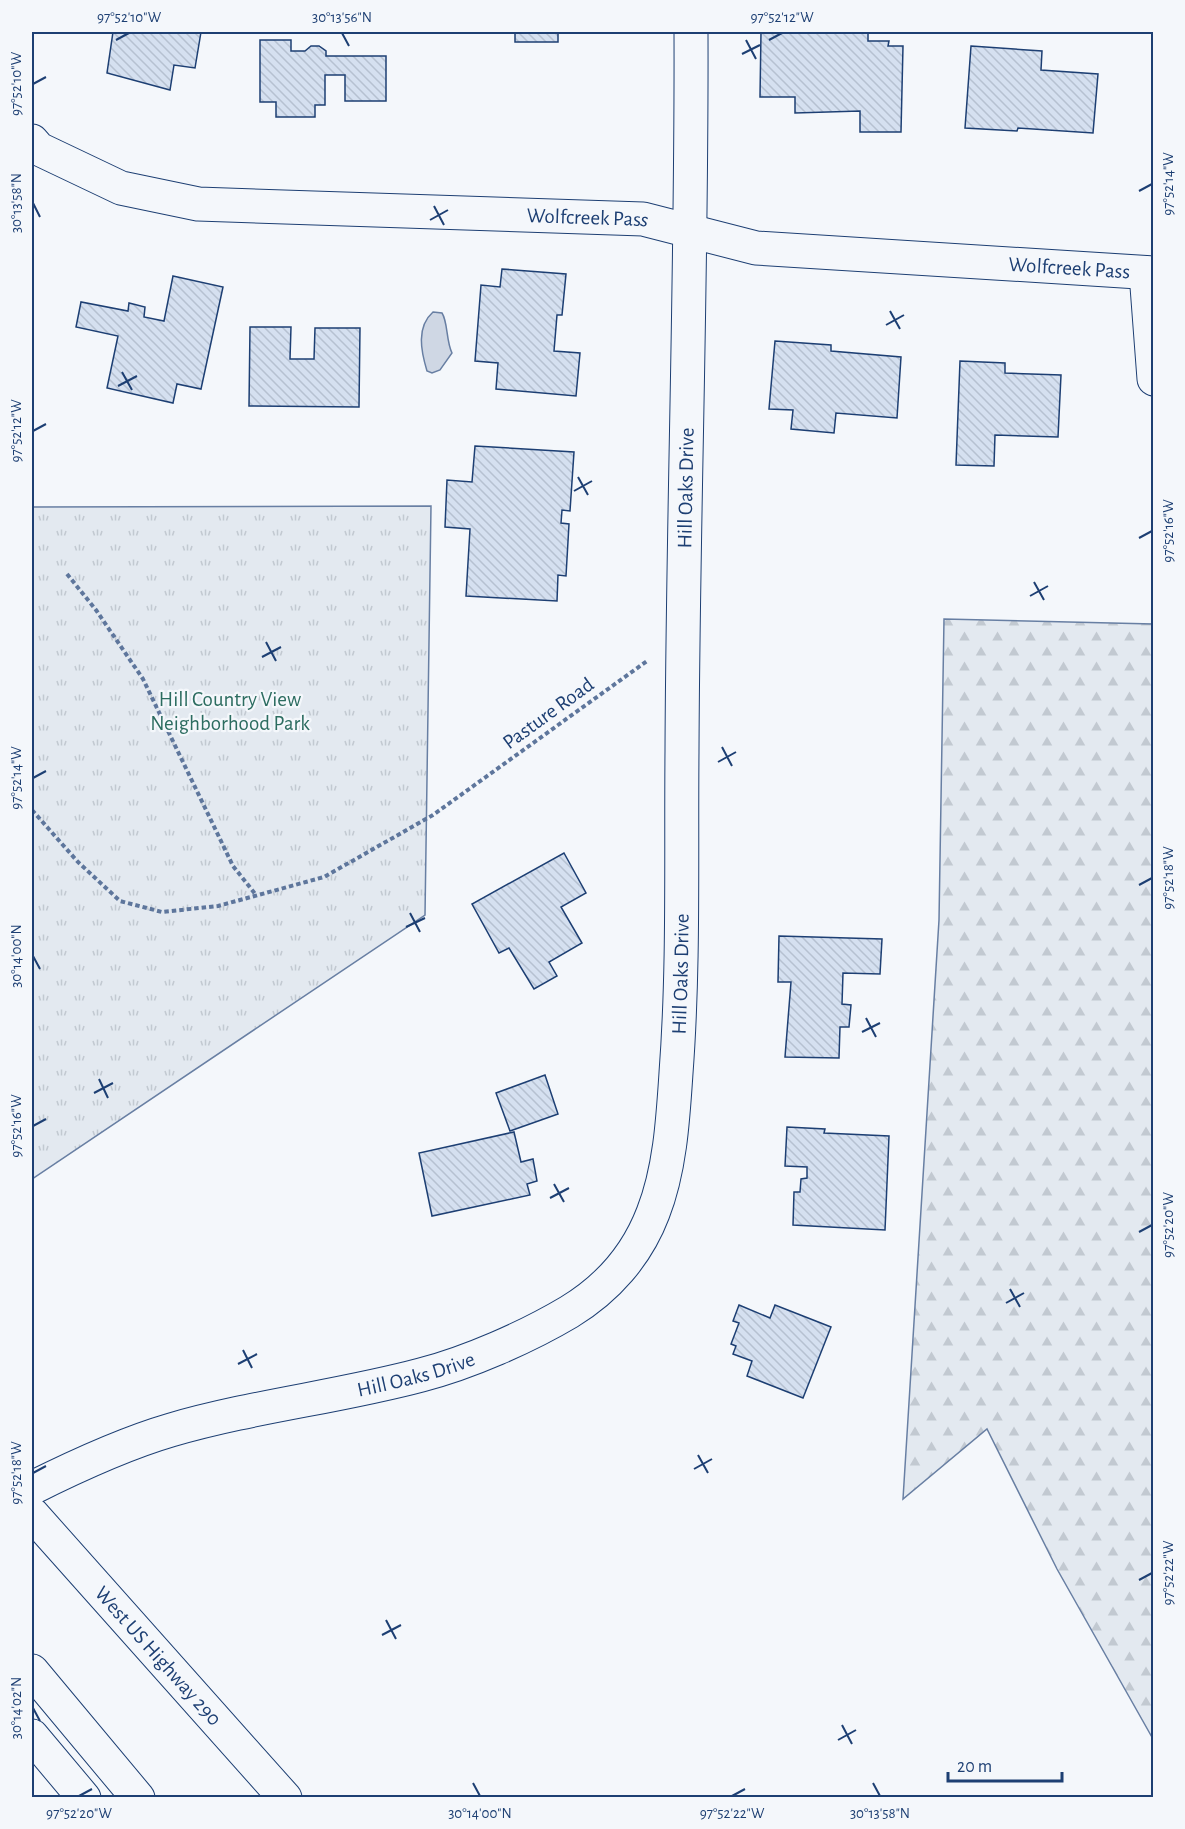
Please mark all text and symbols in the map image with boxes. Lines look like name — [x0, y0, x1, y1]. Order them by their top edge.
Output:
text: 97°52'10"W — [97, 10, 162, 25]
text: 30°13'56"N — [312, 10, 372, 25]
text: 97°52'12"W — [750, 10, 814, 25]
text: 97°52'10"W — [9, 51, 24, 116]
text: 97°52'14"W — [1161, 152, 1176, 216]
text: 30°13'58"N — [9, 173, 24, 233]
street label: Wolfcreek Pass — [526, 205, 651, 231]
street label: Wolfcreek Pass — [1008, 254, 1131, 282]
text: 97°52'12"W — [9, 399, 24, 463]
street label: Hill Oaks Drive — [674, 427, 698, 549]
text: 97°52'16"W — [1161, 499, 1176, 563]
street label: Pasture Road — [499, 673, 598, 753]
park label: Hill Country View Neighborhood Park — [150, 689, 310, 734]
text: 97°52'14"W — [9, 746, 24, 810]
text: 97°52'18"W — [1161, 846, 1176, 910]
street label: Hill Oaks Drive — [668, 913, 693, 1035]
text: 30°14'00"N — [9, 924, 24, 988]
text: 97°52'16"W — [9, 1094, 24, 1158]
text: 97°52'20"W — [1161, 1191, 1176, 1258]
street label: Hill Oaks Drive — [355, 1348, 478, 1401]
text: 97°52'18"W — [9, 1441, 24, 1505]
text: 97°52'22"W — [1161, 1540, 1176, 1605]
street label: West US Highway 290 — [91, 1583, 225, 1730]
text: 30°14'02"N — [9, 1677, 24, 1739]
scale bar — [948, 1745, 1062, 1783]
text: 20 m — [957, 1758, 992, 1776]
text: 97°52'20"W — [46, 1806, 113, 1821]
text: 30°14'00"N — [448, 1806, 512, 1821]
text: 97°52'22"W — [700, 1806, 765, 1821]
text: 30°13'58"N — [850, 1806, 910, 1821]

